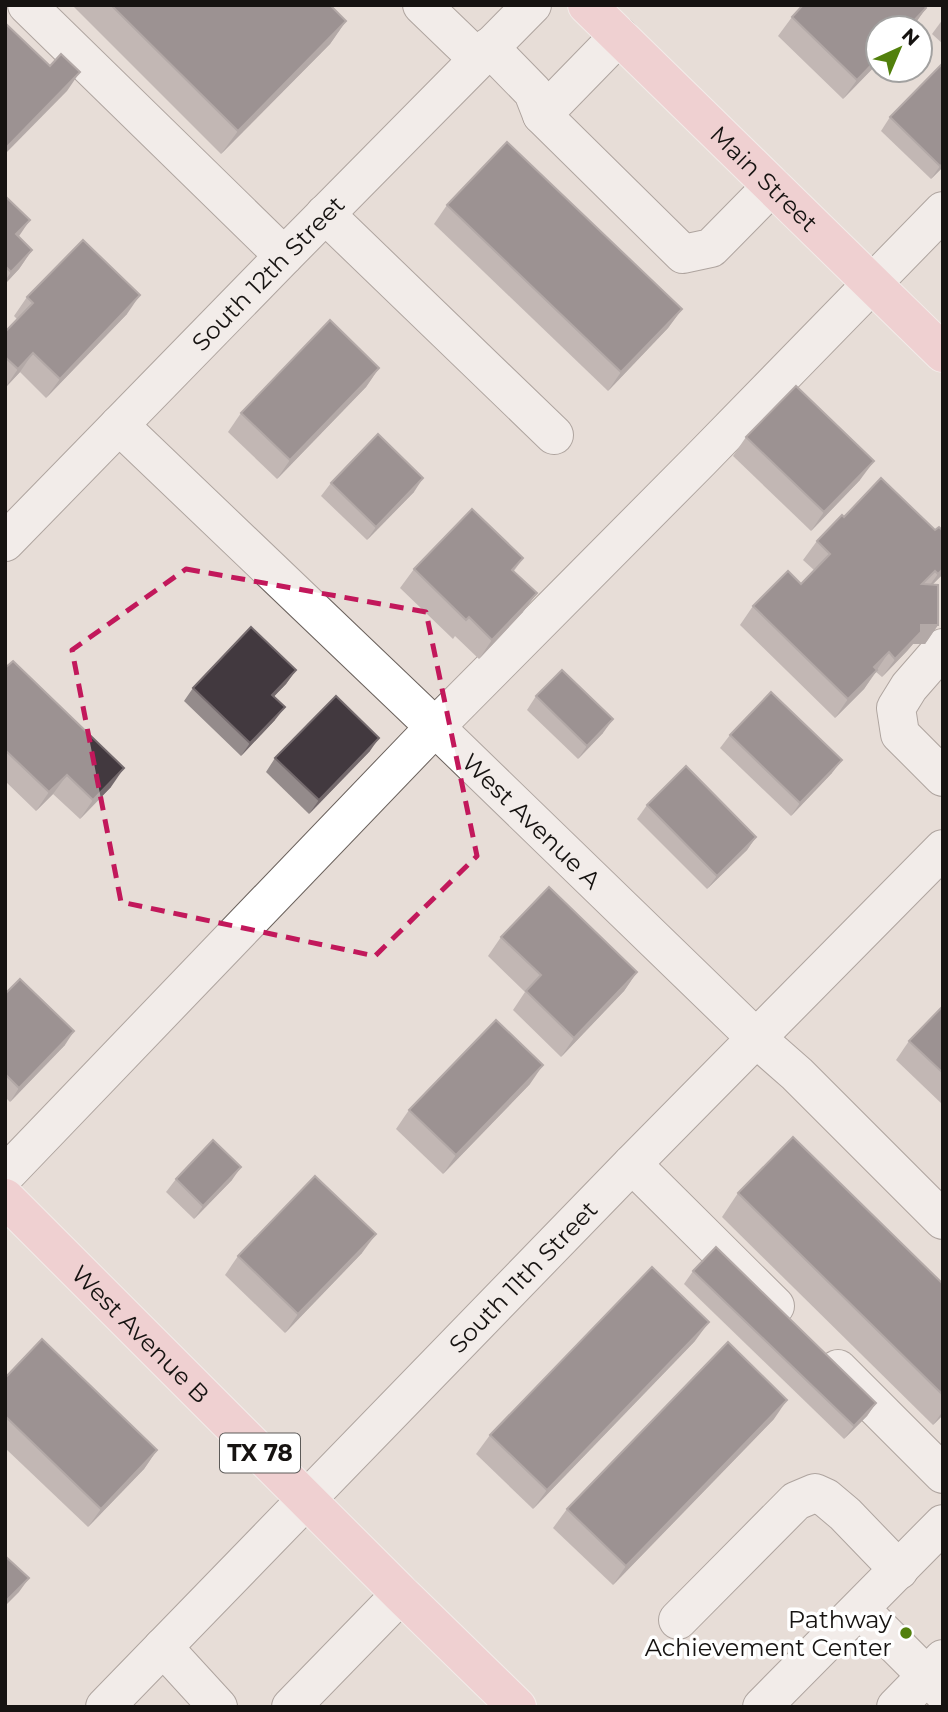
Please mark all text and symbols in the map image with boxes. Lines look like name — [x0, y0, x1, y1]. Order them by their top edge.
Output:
north arrow — [864, 14, 934, 84]
text: N — [897, 24, 924, 51]
street label: Main Street — [705, 120, 824, 237]
street label: South 12th Street — [185, 189, 350, 357]
street label: West Avenue A — [457, 747, 608, 895]
street label: South 11th Street — [443, 1194, 603, 1358]
street label: West Avenue B — [66, 1259, 216, 1409]
road number: TX 78 — [220, 1434, 300, 1472]
place label: Pathway Achievement Center — [645, 1605, 892, 1662]
marker: Pathway Achievement Center — [898, 1625, 914, 1641]

